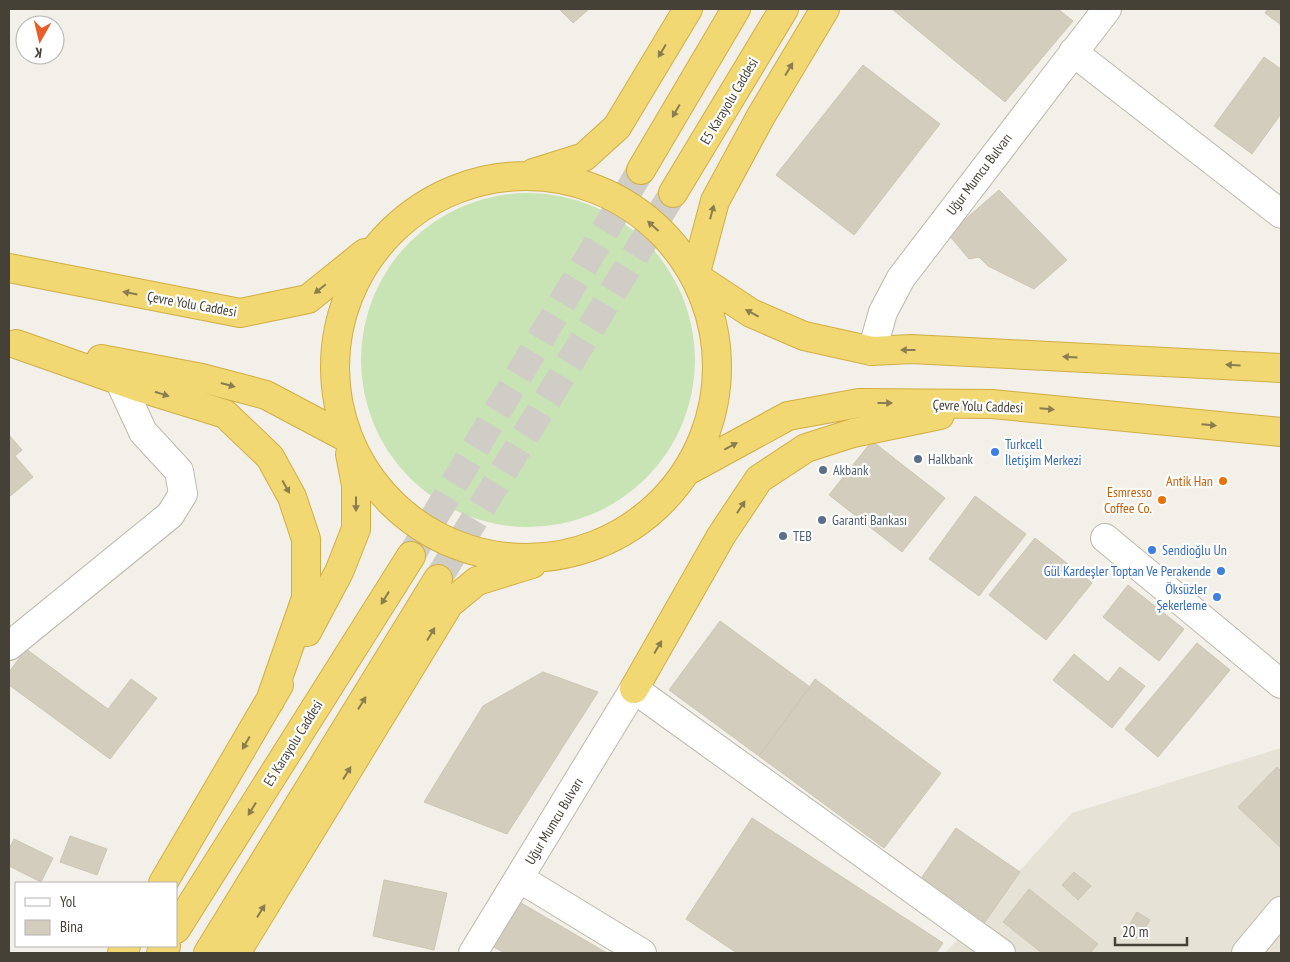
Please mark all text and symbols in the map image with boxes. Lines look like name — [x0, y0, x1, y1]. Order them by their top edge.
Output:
north arrow — [15, 15, 65, 65]
text: K — [33, 43, 43, 62]
one-way arrow — [658, 44, 667, 57]
street label: E5 Karayolu Caddesi — [696, 54, 762, 148]
one-way arrow — [784, 63, 793, 76]
one-way arrow — [671, 105, 680, 118]
street label: Uğur Mumcu Bulvarı — [942, 129, 1016, 219]
one-way arrow — [709, 205, 717, 220]
one-way arrow — [647, 220, 660, 231]
one-way arrow — [314, 284, 327, 295]
street label: Çevre Yolu Caddesi — [146, 287, 238, 321]
one-way arrow — [121, 288, 137, 296]
one-way arrow — [745, 309, 759, 317]
one-way arrow — [900, 346, 916, 354]
one-way arrow — [1062, 353, 1078, 361]
one-way arrow — [1224, 361, 1240, 369]
one-way arrow — [221, 381, 236, 389]
one-way arrow — [154, 391, 169, 399]
street label: Çevre Yolu Caddesi — [932, 395, 1024, 417]
one-way arrow — [877, 399, 893, 407]
one-way arrow — [1040, 406, 1056, 414]
one-way arrow — [1201, 421, 1217, 429]
place label: Turkcell İletişim Merkezi — [1005, 435, 1082, 469]
one-way arrow — [724, 442, 738, 450]
marker: Turkcell İletişim Merkezi — [989, 446, 1001, 458]
place label: Halkbank — [928, 450, 974, 468]
marker: Halkbank — [912, 453, 924, 465]
place label: Akbank — [833, 461, 869, 479]
marker: Akbank — [817, 464, 829, 476]
place label: Antik Han — [1166, 472, 1213, 490]
marker: Antik Han — [1217, 475, 1229, 487]
one-way arrow — [282, 479, 290, 494]
place label: Esmresso Coffee Co. — [1104, 483, 1152, 517]
marker: Esmresso Coffee Co. — [1156, 494, 1168, 506]
one-way arrow — [352, 496, 360, 512]
one-way arrow — [736, 500, 746, 513]
place label: Garanti Bankası — [832, 511, 907, 529]
marker: Garanti Bankası — [816, 514, 828, 526]
place label: TEB — [793, 527, 812, 545]
marker: TEB — [777, 530, 789, 542]
place label: Sendioğlu Un — [1162, 541, 1227, 559]
marker: Sendioğlu Un — [1146, 544, 1158, 556]
place label: Gül Kardeşler Toptan Ve Perakende — [1044, 562, 1211, 580]
marker: Gül Kardeşler Toptan Ve Perakende — [1215, 565, 1227, 577]
place label: Öksüzler Şekerleme — [1156, 580, 1207, 614]
one-way arrow — [380, 591, 389, 604]
marker: Öksüzler Şekerleme — [1211, 591, 1223, 603]
one-way arrow — [427, 628, 436, 641]
one-way arrow — [654, 640, 663, 653]
one-way arrow — [357, 696, 366, 709]
street label: E5 Karayolu Caddesi — [259, 697, 327, 789]
one-way arrow — [241, 736, 250, 749]
one-way arrow — [342, 767, 351, 780]
street label: Uğur Mumcu Bulvarı — [521, 774, 587, 868]
one-way arrow — [247, 803, 256, 816]
legend — [15, 882, 178, 947]
text: Yol — [60, 892, 76, 911]
one-way arrow — [257, 905, 266, 918]
scale bar — [1115, 914, 1188, 946]
text: Bina — [60, 917, 83, 936]
text: 20 m — [1122, 922, 1148, 941]

